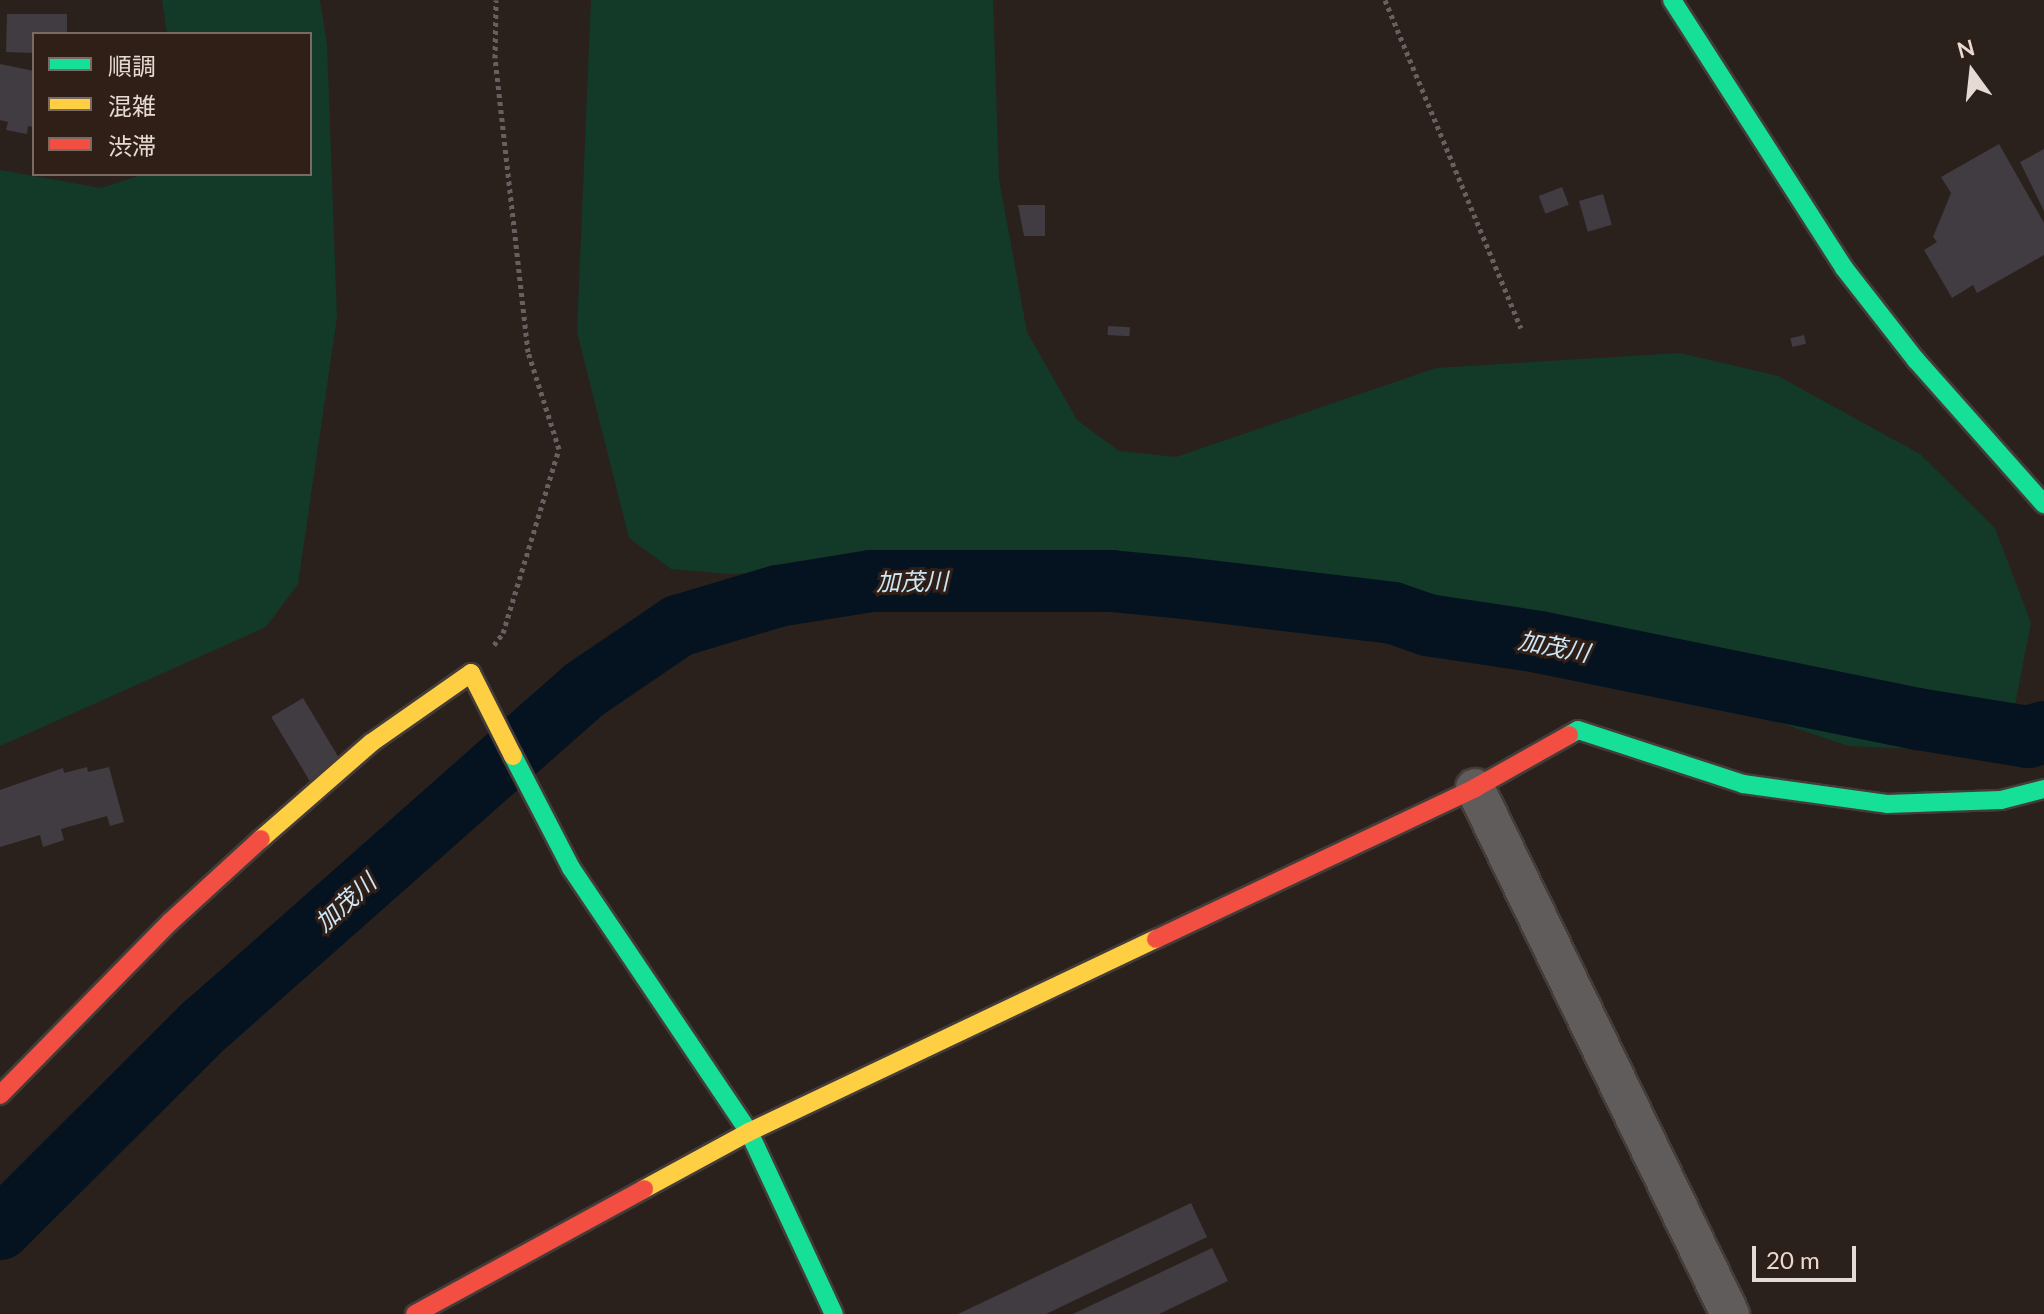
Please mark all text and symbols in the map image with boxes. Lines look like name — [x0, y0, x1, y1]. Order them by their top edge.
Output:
legend — [32, 32, 312, 176]
north arrow — [1932, 32, 2012, 112]
text: N — [1954, 33, 1977, 64]
text: 順調 — [108, 51, 156, 80]
text: 混雑 — [108, 91, 156, 120]
text: 渋滞 — [108, 131, 156, 160]
water label: 加茂川 — [876, 566, 948, 596]
water label: 加茂川 — [1516, 625, 1592, 667]
water label: 加茂川 — [309, 867, 381, 937]
scale bar — [1756, 1230, 1860, 1280]
text: 20 m — [1766, 1245, 1820, 1274]

